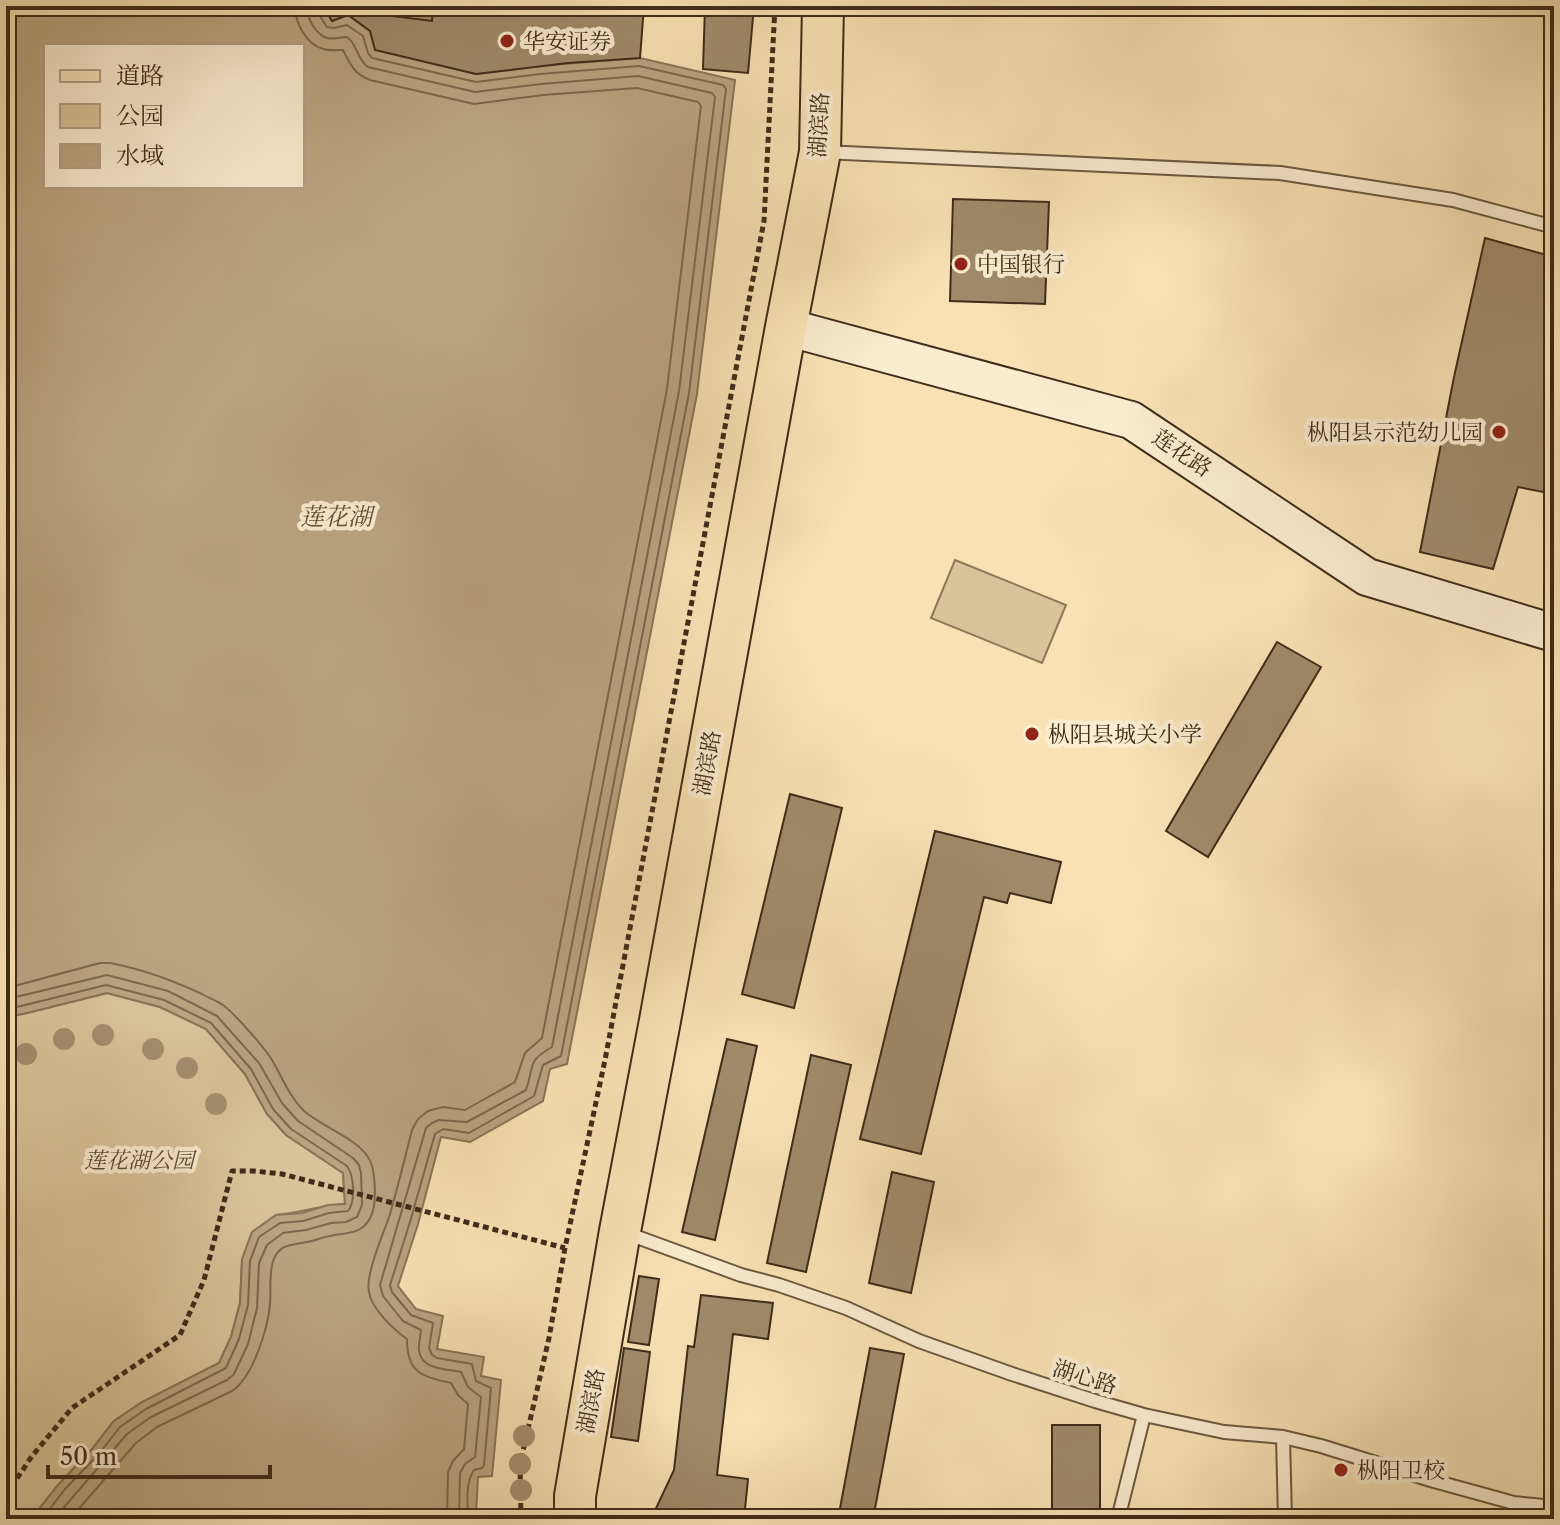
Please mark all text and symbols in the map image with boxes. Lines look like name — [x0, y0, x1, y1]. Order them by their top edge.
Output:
place label: 华安证券 — [523, 28, 611, 55]
marker: 华安证券 — [498, 32, 516, 50]
legend — [44, 44, 304, 188]
text: 道路 — [116, 61, 164, 90]
street label: 湖滨路 — [804, 91, 834, 159]
text: 公园 — [116, 101, 164, 130]
text: 水域 — [116, 141, 164, 170]
place label: 中国银行 — [977, 251, 1065, 278]
marker: 中国银行 — [952, 255, 970, 273]
place label: 枞阳县示范幼儿园 — [1307, 419, 1483, 446]
street label: 莲花路 — [1147, 423, 1217, 483]
marker: 枞阳县示范幼儿园 — [1490, 423, 1508, 441]
water label: 莲花湖 — [300, 502, 376, 531]
place label: 枞阳县城关小学 — [1048, 721, 1202, 748]
marker: 枞阳县城关小学 — [1023, 725, 1041, 743]
street label: 湖滨路 — [688, 728, 726, 798]
park label: 莲花湖公园 — [84, 1147, 197, 1174]
street label: 湖心路 — [1049, 1354, 1121, 1400]
street label: 湖滨路 — [572, 1366, 610, 1436]
scale bar — [48, 1429, 270, 1479]
text: 50 m — [60, 1442, 117, 1471]
place label: 枞阳卫校 — [1357, 1457, 1445, 1484]
marker: 枞阳卫校 — [1332, 1461, 1350, 1479]

